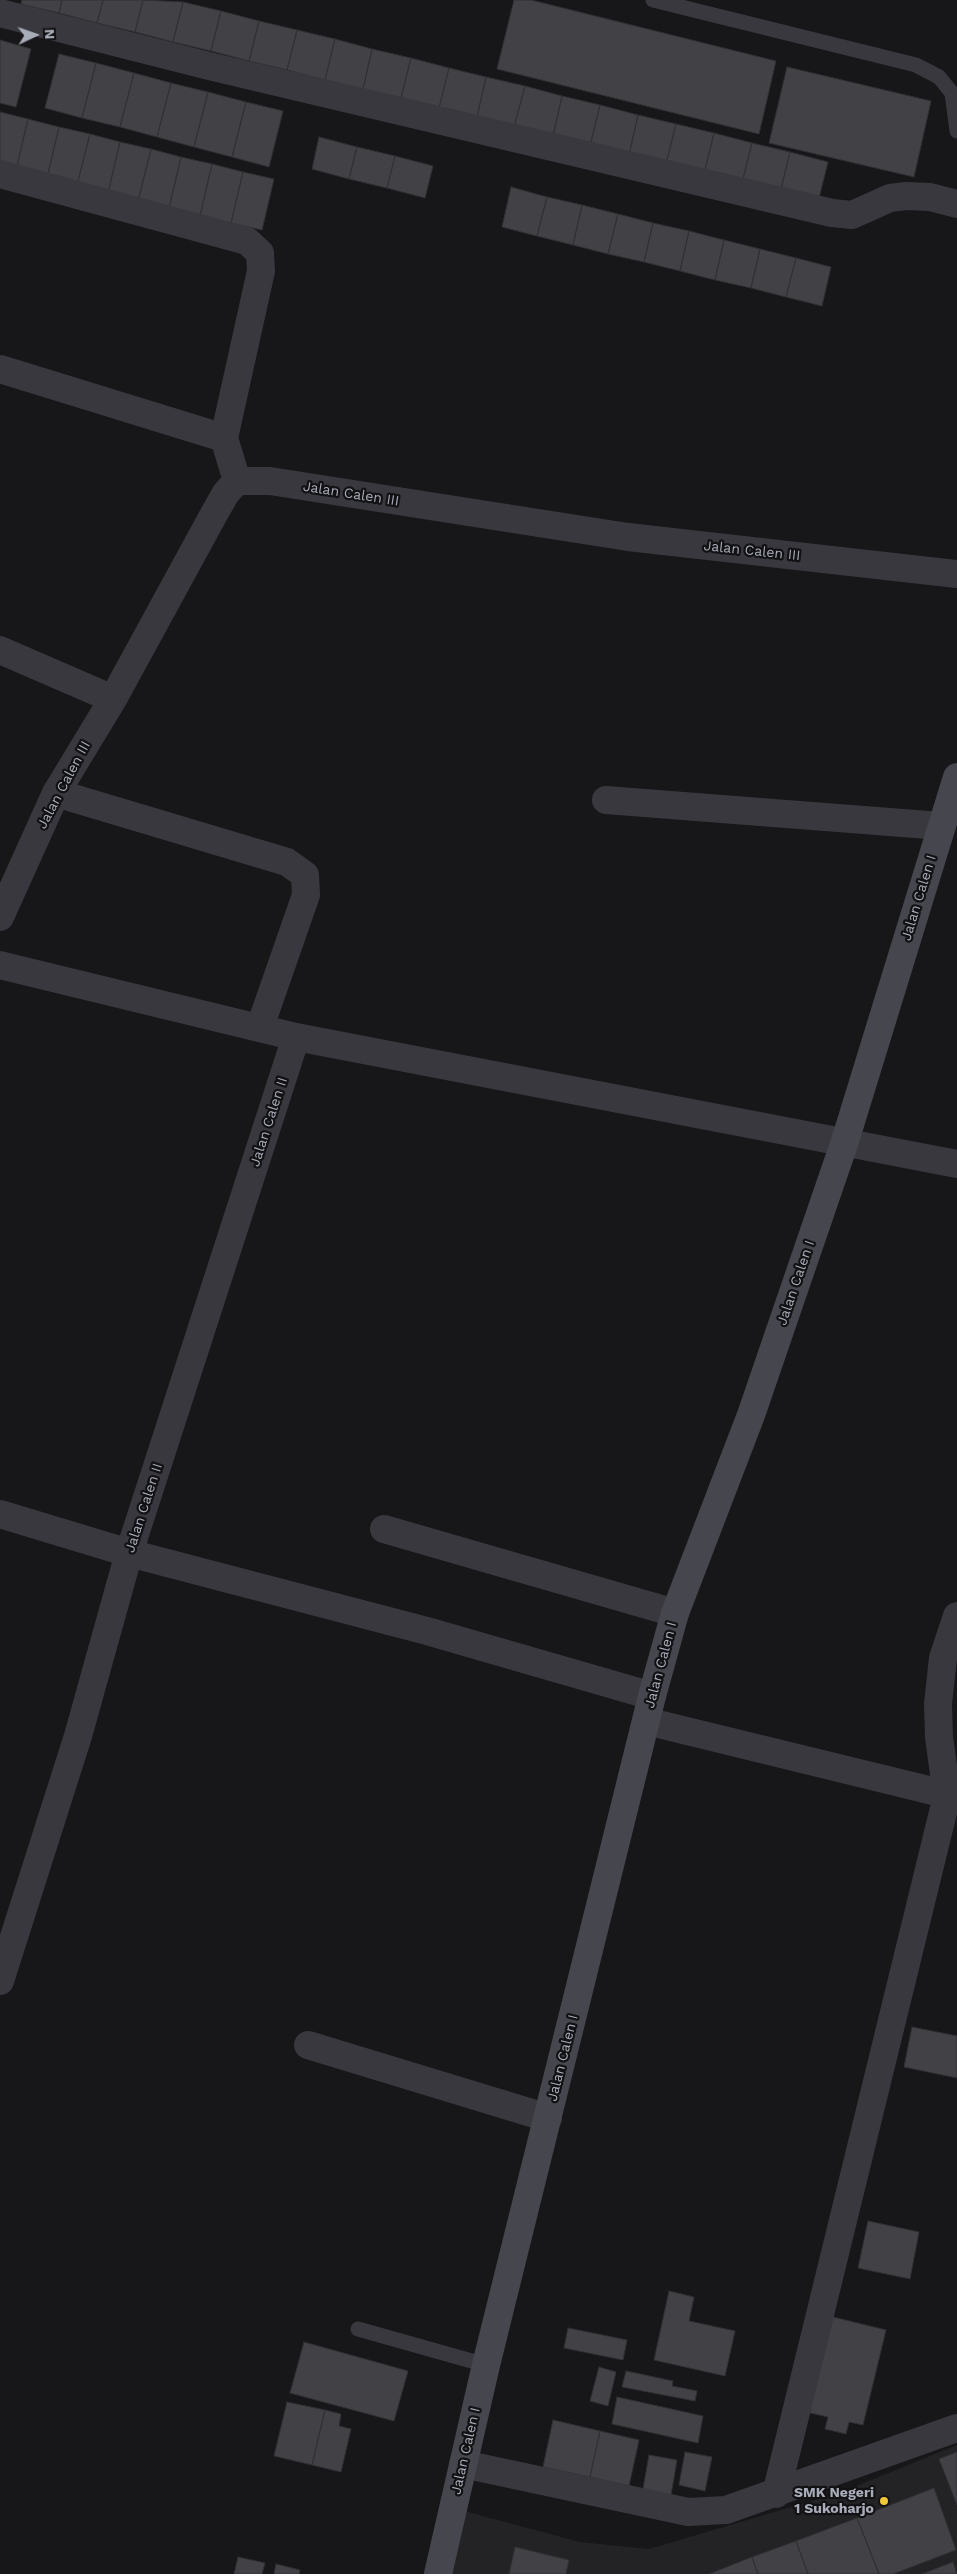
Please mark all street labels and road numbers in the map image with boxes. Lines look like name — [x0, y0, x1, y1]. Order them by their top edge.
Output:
street label: Jalan Calen III — [302, 478, 400, 510]
street label: Jalan Calen III — [703, 538, 801, 564]
street label: Jalan Calen III — [34, 738, 94, 832]
street label: Jalan Calen I — [898, 853, 940, 943]
street label: Jalan Calen II — [247, 1075, 291, 1169]
street label: Jalan Calen I — [774, 1238, 818, 1328]
street label: Jalan Calen II — [122, 1461, 166, 1555]
street label: Jalan Calen I — [641, 1620, 681, 1710]
street label: Jalan Calen I — [544, 2013, 582, 2103]
street label: Jalan Calen I — [448, 2406, 484, 2496]

